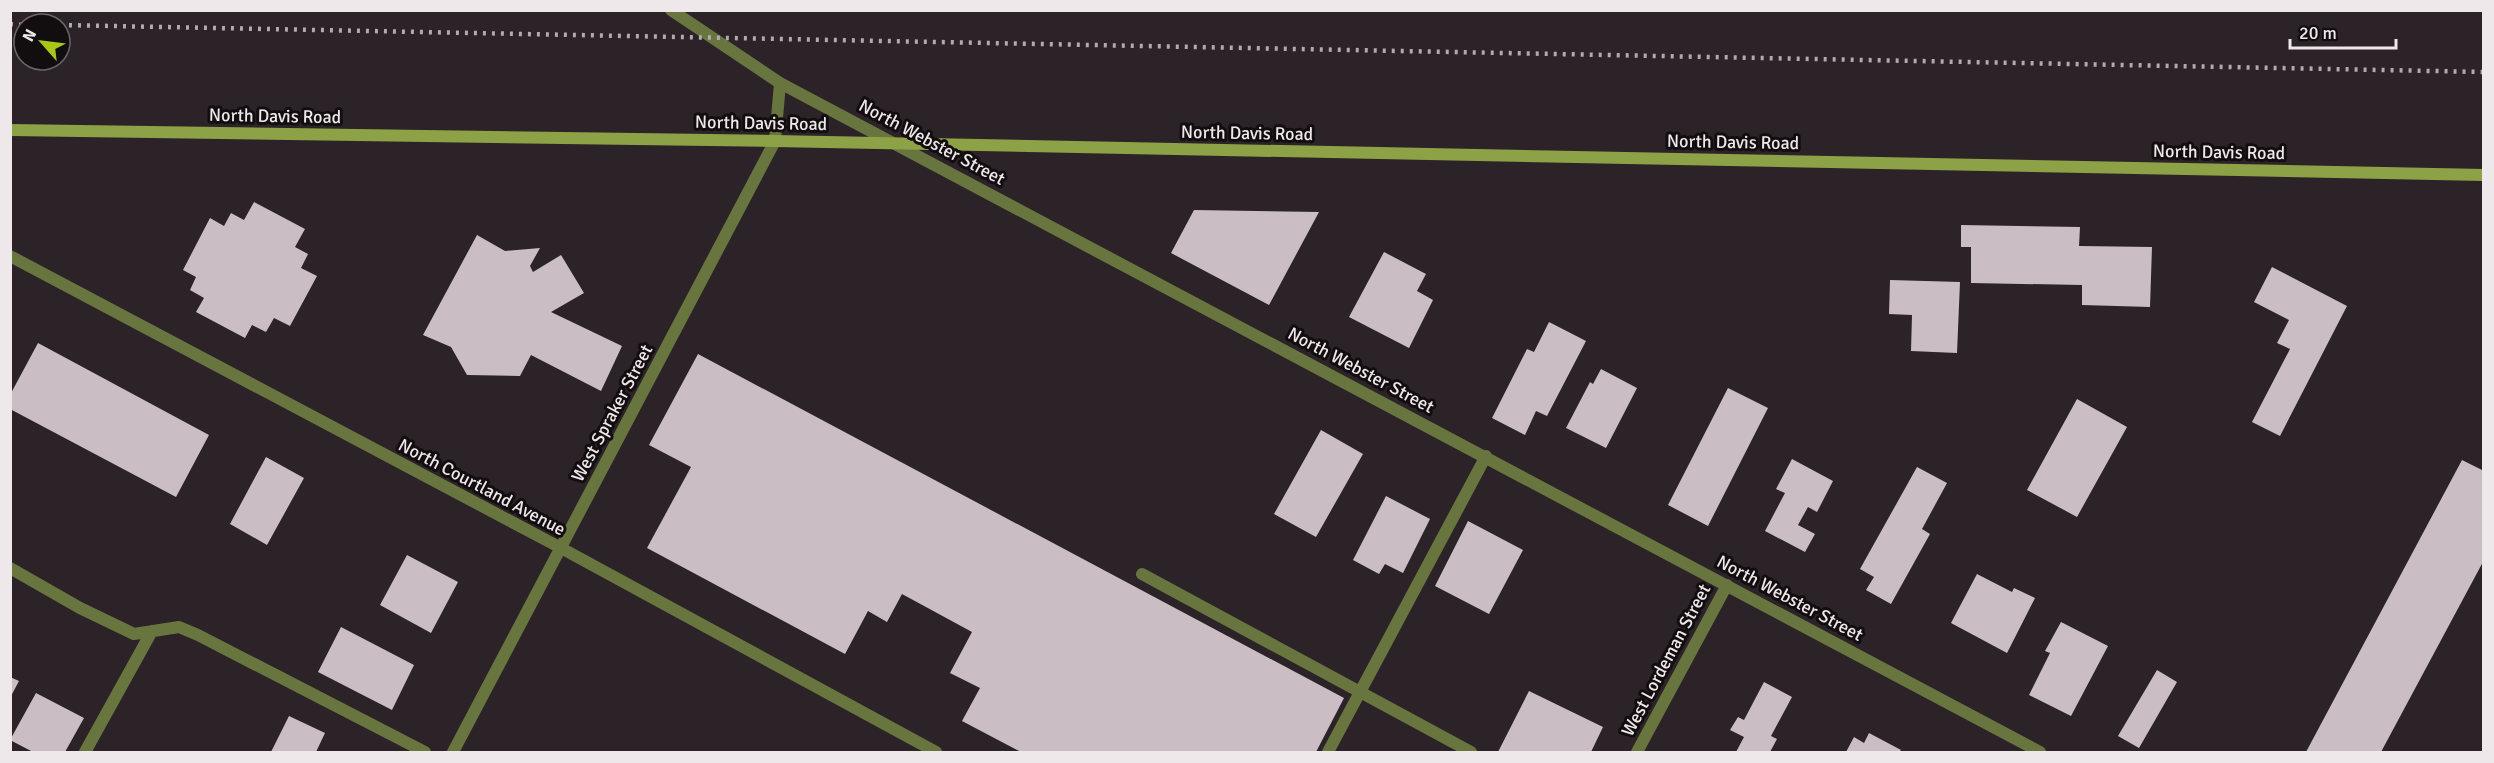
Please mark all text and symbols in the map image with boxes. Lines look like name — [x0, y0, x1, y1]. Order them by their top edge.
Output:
north arrow — [12, 12, 72, 72]
scale bar — [2290, 12, 2396, 50]
text: 20 m — [2299, 22, 2337, 44]
text: N — [18, 26, 41, 45]
street label: North Webster Street — [855, 94, 1009, 190]
street label: North Davis Road — [209, 104, 341, 128]
street label: North Davis Road — [695, 111, 827, 135]
street label: North Davis Road — [1181, 121, 1313, 145]
street label: North Davis Road — [1667, 130, 1799, 154]
street label: North Davis Road — [2153, 140, 2285, 164]
street label: North Webster Street — [1284, 322, 1438, 418]
street label: West Spraker Street — [567, 341, 657, 485]
street label: North Courtland Avenue — [395, 434, 569, 540]
street label: North Webster Street — [1713, 550, 1867, 646]
street label: West Lordeman Street — [1617, 580, 1715, 740]

